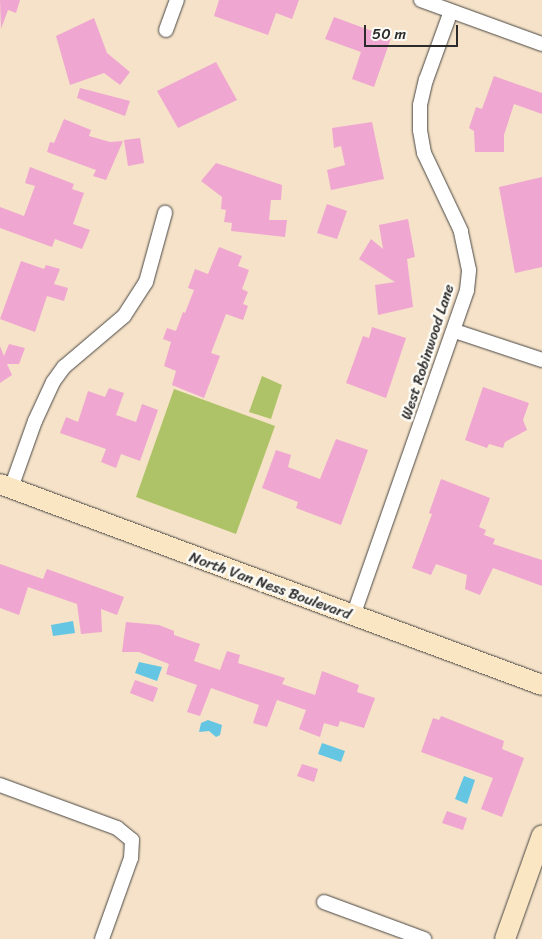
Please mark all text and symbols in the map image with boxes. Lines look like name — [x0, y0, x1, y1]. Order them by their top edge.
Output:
scale bar — [367, 15, 461, 47]
text: 50 m — [372, 21, 406, 47]
street label: West Robinwood Lane — [398, 282, 458, 422]
street label: North Van Ness Boulevard — [187, 548, 353, 624]

